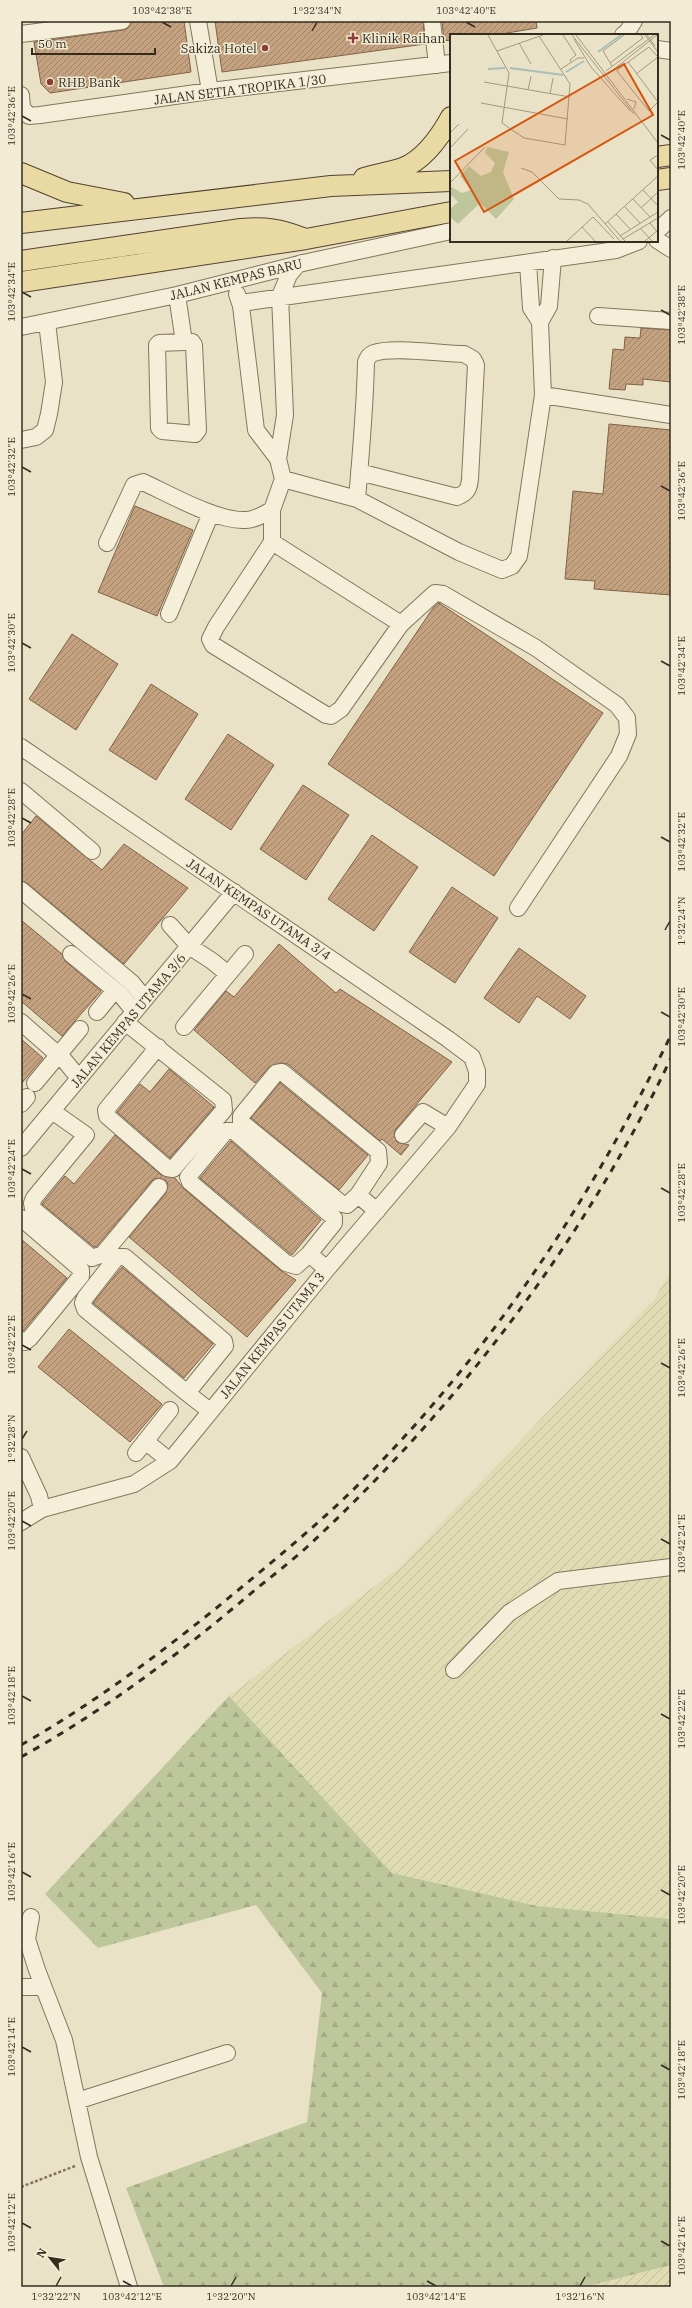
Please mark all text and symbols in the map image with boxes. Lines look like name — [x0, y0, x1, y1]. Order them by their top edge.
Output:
text: 103°42'38"E — [132, 4, 192, 17]
text: 1°32'34"N — [293, 4, 342, 17]
text: 103°42'40"E — [436, 4, 496, 17]
scale bar — [32, 30, 155, 56]
place label: Klinik Raihan — [362, 30, 446, 47]
marker: Klinik Raihan — [347, 32, 359, 44]
inset map — [450, 34, 658, 242]
text: 50 m — [38, 36, 67, 51]
place label: Sakiza Hotel — [181, 40, 257, 57]
marker: Sakiza Hotel — [260, 43, 270, 53]
street label: JALAN SETIA TROPIKA 1/30 — [153, 70, 327, 109]
place label: RHB Bank — [58, 74, 121, 91]
marker: RHB Bank — [45, 77, 55, 87]
text: 103°42'36"E — [5, 86, 18, 146]
text: 103°42'40"E — [675, 110, 688, 170]
street label: JALAN KEMPAS BARU — [168, 255, 304, 304]
text: 103°42'34"E — [5, 262, 18, 322]
text: 103°42'38"E — [675, 285, 688, 345]
text: 103°42'32"E — [5, 437, 18, 497]
text: 103°42'36"E — [675, 461, 688, 521]
text: 103°42'30"E — [5, 613, 18, 673]
text: 103°42'34"E — [675, 636, 688, 696]
text: 103°42'28"E — [5, 788, 18, 848]
text: 103°42'32"E — [675, 812, 688, 872]
street label: JALAN KEMPAS UTAMA 3/4 — [183, 855, 334, 964]
text: 1°32'24"N — [675, 896, 688, 946]
street label: JALAN KEMPAS UTAMA 3/6 — [67, 950, 190, 1091]
text: 103°42'26"E — [5, 964, 18, 1024]
text: 103°42'30"E — [675, 987, 688, 1047]
text: 103°42'24"E — [5, 1139, 18, 1199]
text: 103°42'28"E — [675, 1163, 688, 1223]
street label: JALAN KEMPAS UTAMA 3 — [216, 1269, 329, 1402]
text: 103°42'22"E — [5, 1315, 18, 1375]
text: 103°42'26"E — [675, 1338, 688, 1398]
text: 1°32'28"N — [5, 1414, 18, 1464]
text: 103°42'20"E — [5, 1491, 18, 1551]
text: 103°42'24"E — [675, 1514, 688, 1574]
text: 103°42'18"E — [5, 1666, 18, 1726]
text: 103°42'22"E — [675, 1689, 688, 1749]
text: 103°42'16"E — [5, 1842, 18, 1902]
text: 103°42'20"E — [675, 1865, 688, 1925]
text: 103°42'14"E — [5, 2017, 18, 2077]
text: 103°42'18"E — [675, 2040, 688, 2100]
text: 103°42'12"E — [5, 2193, 18, 2253]
text: 103°42'16"E — [675, 2216, 688, 2276]
north arrow — [30, 2238, 70, 2278]
text: N — [33, 2245, 50, 2260]
text: 1°32'22"N — [32, 2290, 81, 2303]
text: 103°42'12"E — [102, 2290, 162, 2303]
text: 1°32'20"N — [207, 2290, 256, 2303]
text: 103°42'14"E — [406, 2290, 466, 2303]
text: 1°32'16"N — [556, 2290, 605, 2303]

